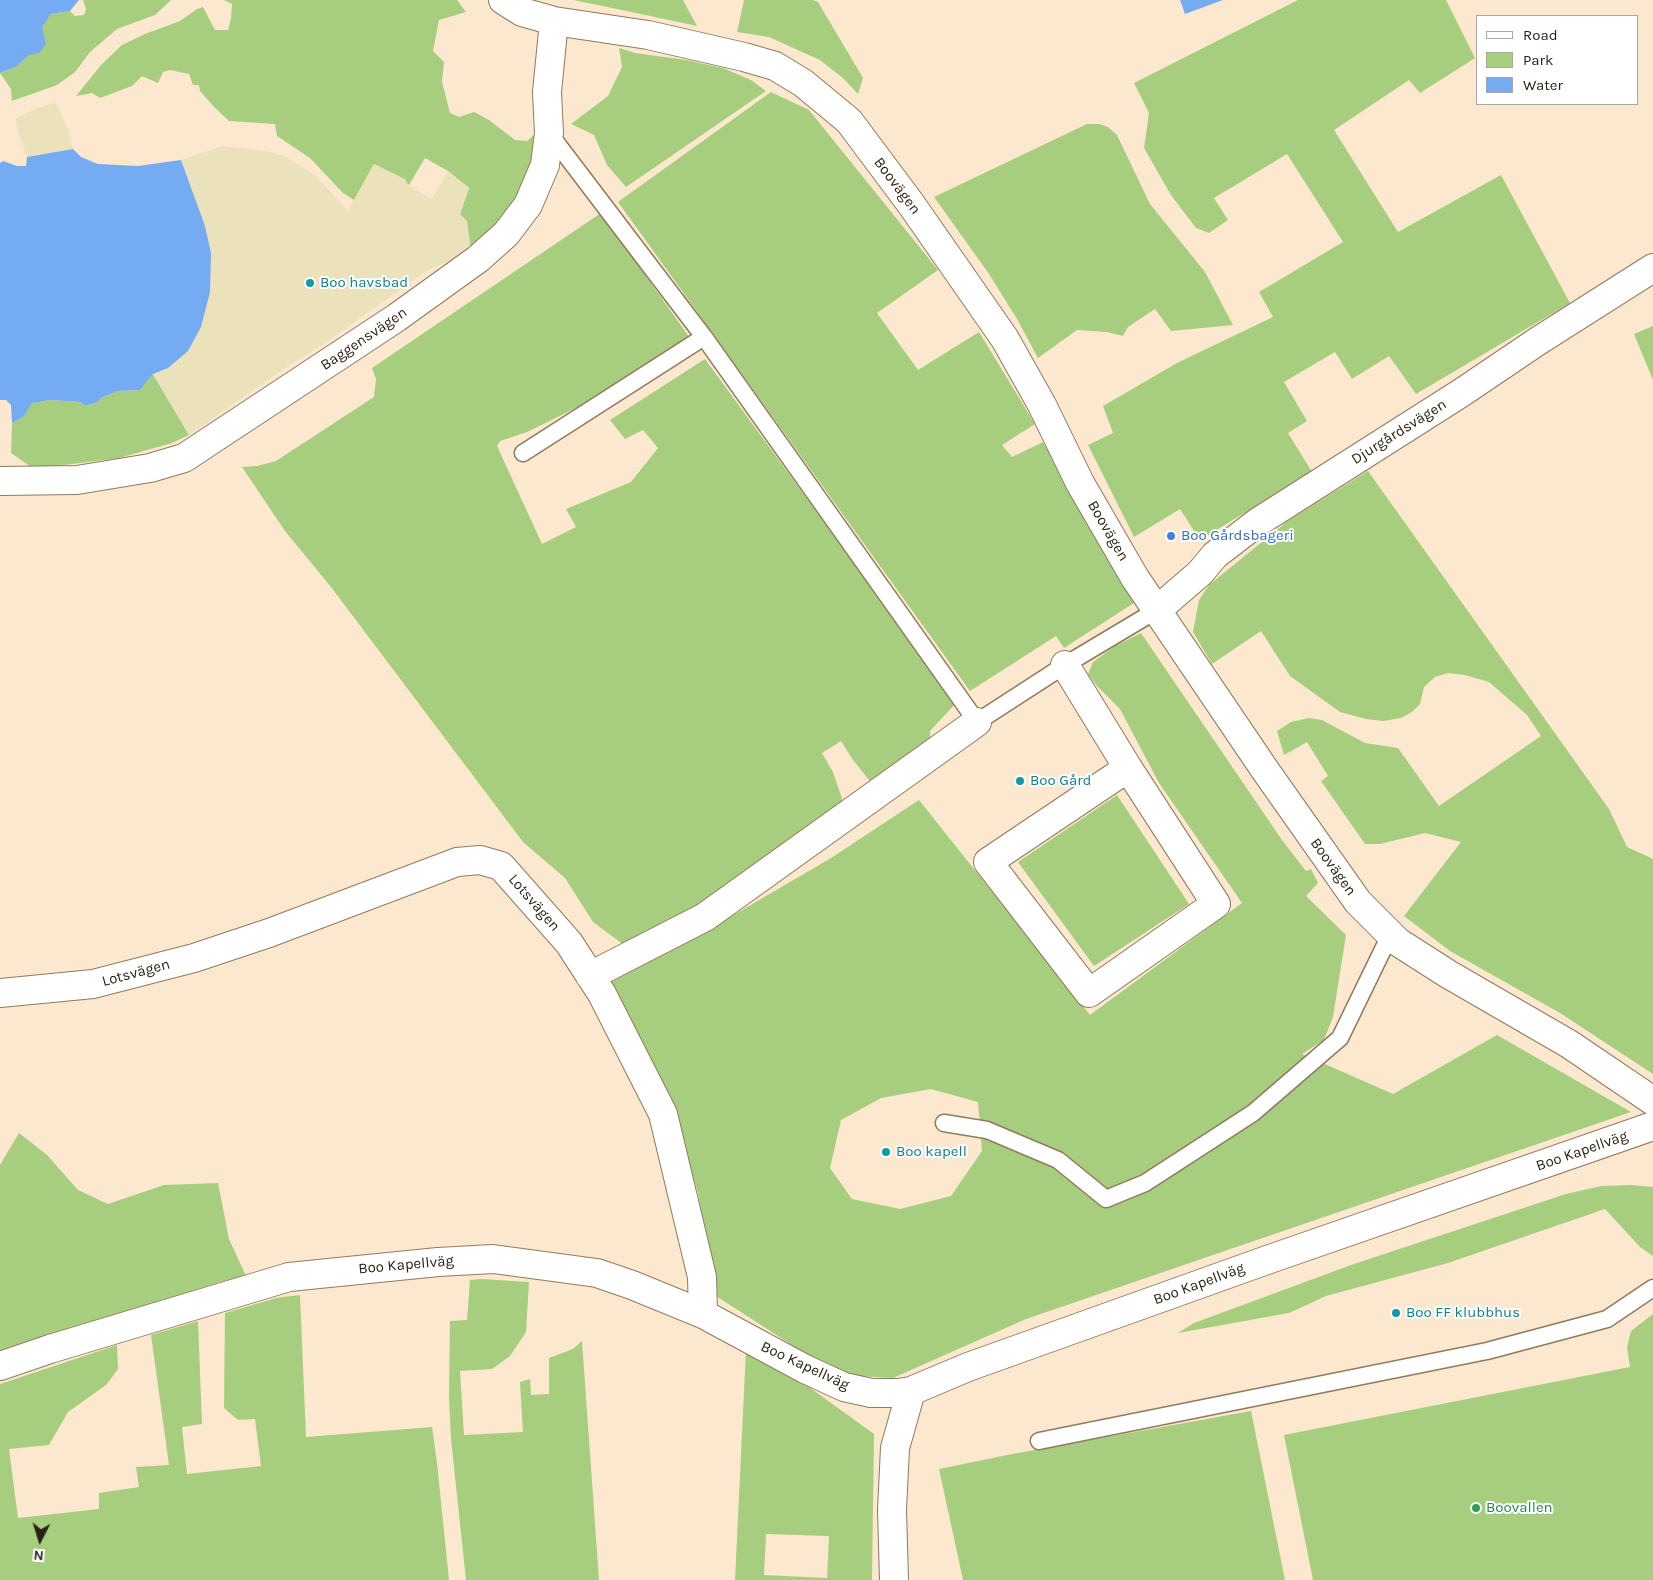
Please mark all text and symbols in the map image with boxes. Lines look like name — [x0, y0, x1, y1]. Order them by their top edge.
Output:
legend — [1476, 15, 1638, 105]
text: Road — [1523, 26, 1558, 44]
text: Park — [1523, 51, 1553, 69]
text: Water — [1523, 76, 1563, 94]
street label: Boovägen — [870, 154, 924, 218]
place label: Boo havsbad — [320, 274, 408, 292]
marker: Boo havsbad — [304, 277, 316, 289]
street label: Baggensvägen — [317, 304, 411, 374]
street label: Djurgårdsvägen — [1348, 396, 1450, 468]
street label: Boovägen — [1084, 498, 1132, 564]
place label: Boo Gårdsbageri — [1181, 527, 1294, 545]
marker: Boo Gårdsbageri — [1165, 530, 1177, 542]
place label: Boo Gård — [1030, 772, 1092, 790]
marker: Boo Gård — [1014, 775, 1026, 787]
street label: Boovägen — [1306, 835, 1360, 899]
street label: Lotsvägen — [504, 871, 564, 935]
street label: Lotsvägen — [100, 955, 172, 991]
street label: Boo Kapellväg — [1534, 1127, 1630, 1175]
place label: Boo kapell — [896, 1143, 967, 1161]
marker: Boo kapell — [880, 1146, 892, 1158]
street label: Boo Kapellväg — [358, 1252, 454, 1278]
street label: Boo Kapellväg — [1151, 1259, 1247, 1309]
place label: Boo FF klubbhus — [1406, 1304, 1520, 1322]
marker: Boo FF klubbhus — [1390, 1307, 1402, 1319]
street label: Boo Kapellväg — [758, 1338, 852, 1394]
place label: Boovallen — [1486, 1499, 1553, 1517]
marker: Boovallen — [1470, 1502, 1482, 1514]
north arrow — [15, 1515, 65, 1565]
text: N — [33, 1547, 44, 1564]

